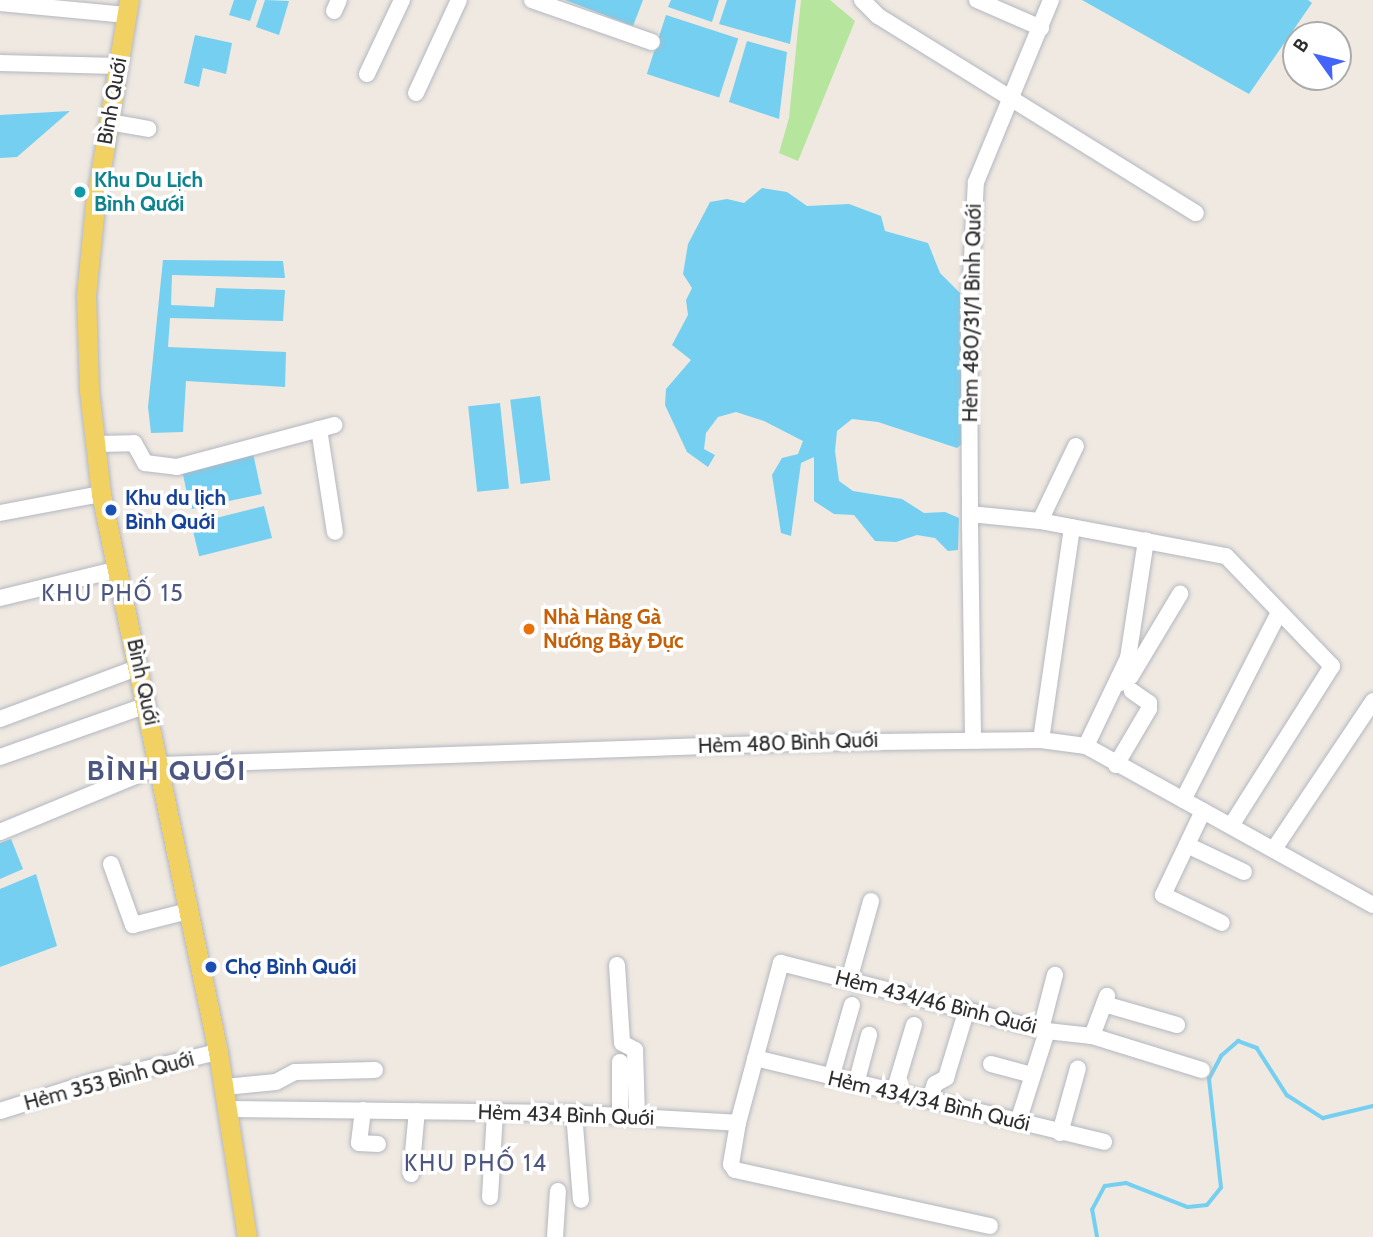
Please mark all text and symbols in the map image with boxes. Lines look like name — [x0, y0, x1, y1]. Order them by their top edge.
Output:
north arrow — [1282, 21, 1352, 91]
text: B — [1288, 34, 1314, 56]
street label: Bình Quới — [92, 56, 132, 146]
place label: Khu Du Lịch Bình Qưới — [94, 167, 203, 217]
marker: Khu Du Lịch Bình Qưới — [72, 184, 88, 200]
street label: Hẻm 480/31/1 Bình Quới — [957, 203, 987, 423]
place label: Khu du lịch Bình Quới — [125, 485, 226, 535]
marker: Khu du lịch Bình Quới — [103, 502, 119, 518]
district label: KHU PHỐ 15 — [43, 579, 183, 607]
place label: Nhà Hàng Gà Nướng Bảy Đực — [543, 604, 684, 654]
marker: Nhà Hàng Gà Nướng Bảy Đực — [521, 621, 537, 637]
street label: Bình Quới — [122, 636, 164, 728]
street label: Hẻm 480 Bình Quới — [697, 727, 879, 759]
district label: BÌNH QUỚI — [88, 753, 246, 787]
place label: Chợ Bình Quới — [225, 954, 356, 980]
marker: Chợ Bình Quới — [203, 959, 219, 975]
street label: Hẻm 434/46 Bình Quới — [833, 965, 1039, 1039]
street label: Hẻm 353 Bình Quới — [21, 1046, 197, 1116]
street label: Hẻm 434/34 Bình Quới — [825, 1065, 1033, 1137]
street label: Hẻm 434 Bình Quới — [477, 1099, 655, 1131]
district label: KHU PHỐ 14 — [405, 1149, 547, 1177]

